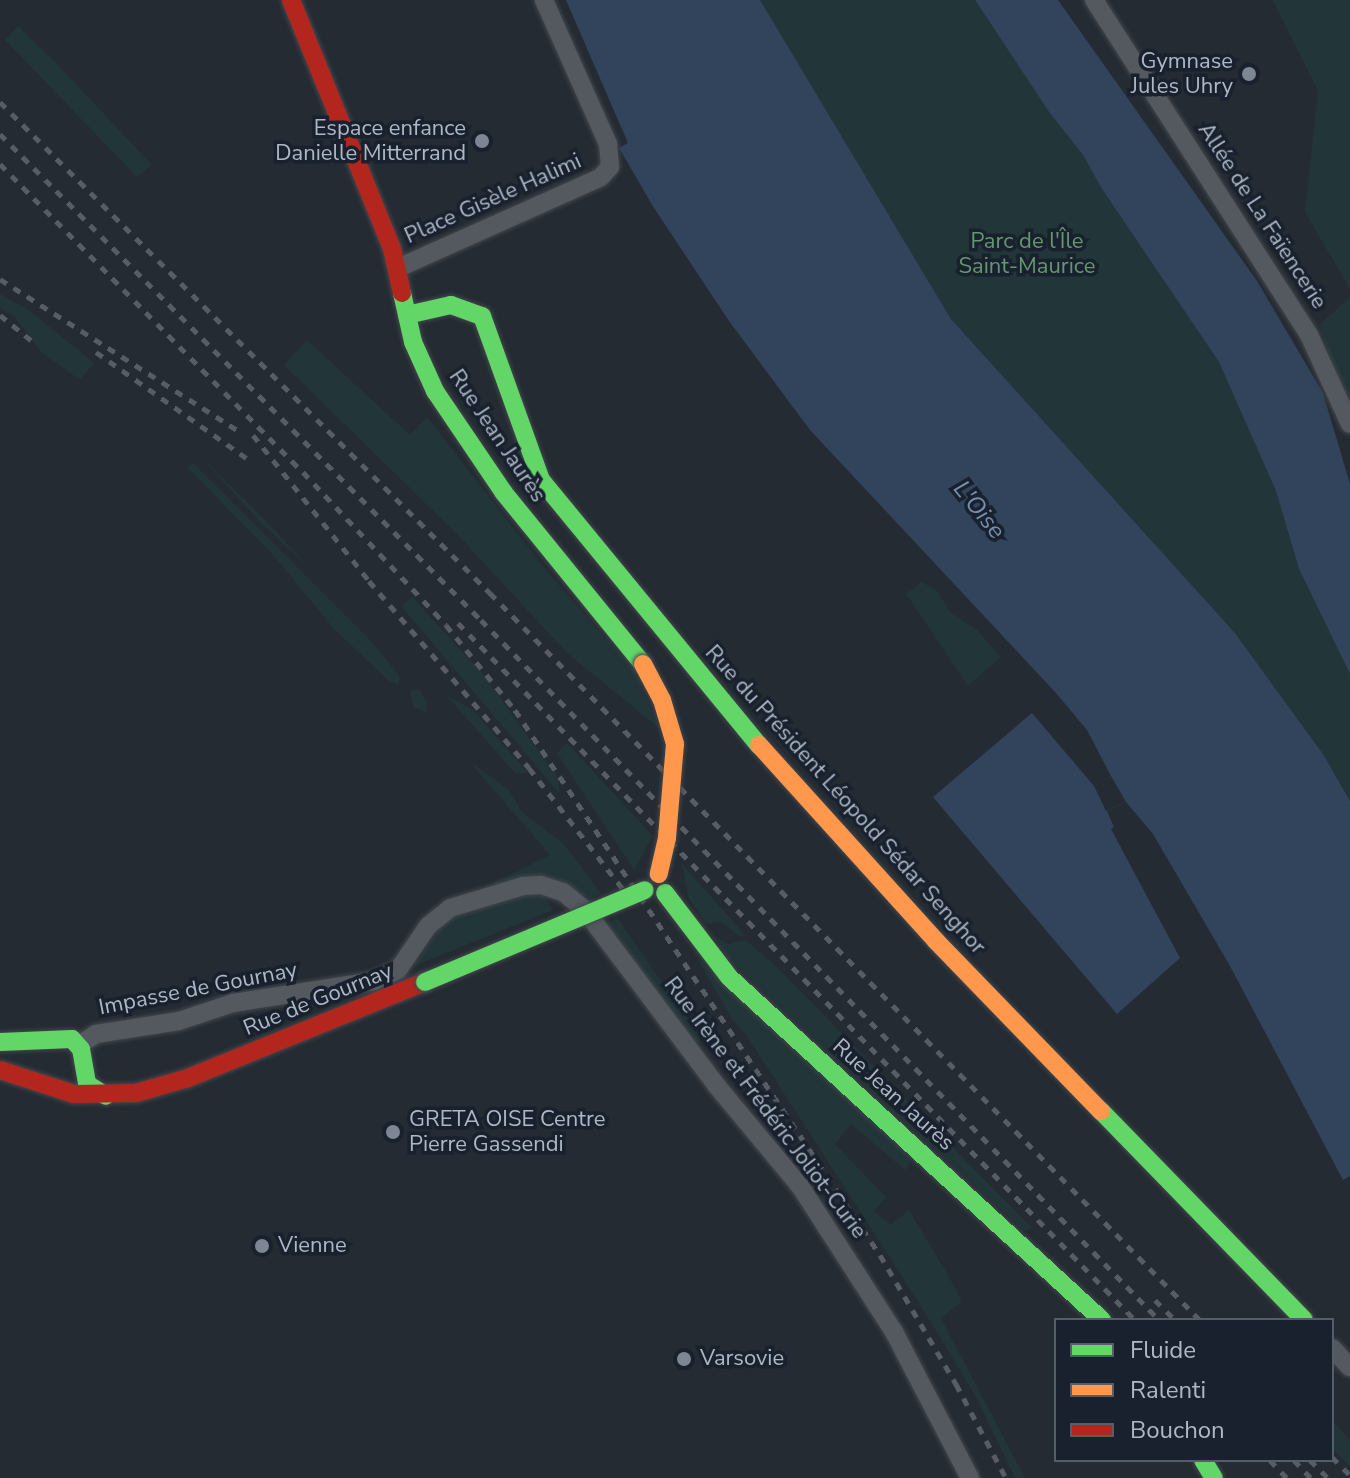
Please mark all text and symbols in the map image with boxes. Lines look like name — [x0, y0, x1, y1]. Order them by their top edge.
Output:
place label: Gymnase Jules Uhry — [1131, 48, 1233, 100]
marker: Gymnase Jules Uhry — [1240, 65, 1258, 83]
place label: Espace enfance Danielle Mitterrand — [275, 115, 466, 166]
street label: Allée de La Faïencerie — [1192, 118, 1332, 314]
marker: Espace enfance Danielle Mitterrand — [473, 132, 491, 150]
street label: Place Gisèle Halimi — [401, 148, 585, 250]
park label: Parc de l'Île Saint-Maurice — [958, 228, 1096, 280]
street label: Rue Jean Jaurès — [443, 365, 551, 507]
water label: L'Oise — [947, 475, 1011, 545]
street label: Rue du Président Léopold Sédar Senghor — [699, 640, 991, 960]
street label: Impasse de Gournay — [97, 957, 299, 1021]
street label: Rue de Gournay — [240, 958, 396, 1042]
street label: Rue Irène et Frédéric Joliot-Curie — [658, 972, 872, 1244]
street label: Rue Jean Jaurès — [827, 1034, 959, 1156]
place label: GRETA OISE Centre Pierre Gassendi — [409, 1106, 605, 1158]
marker: GRETA OISE Centre Pierre Gassendi — [384, 1123, 402, 1141]
place label: Vienne — [278, 1233, 347, 1259]
marker: Vienne — [253, 1237, 271, 1255]
legend — [1054, 1318, 1334, 1462]
text: Fluide — [1130, 1334, 1196, 1366]
place label: Varsovie — [700, 1346, 784, 1372]
marker: Varsovie — [675, 1350, 693, 1368]
text: Ralenti — [1130, 1374, 1206, 1406]
text: Bouchon — [1130, 1414, 1225, 1446]

